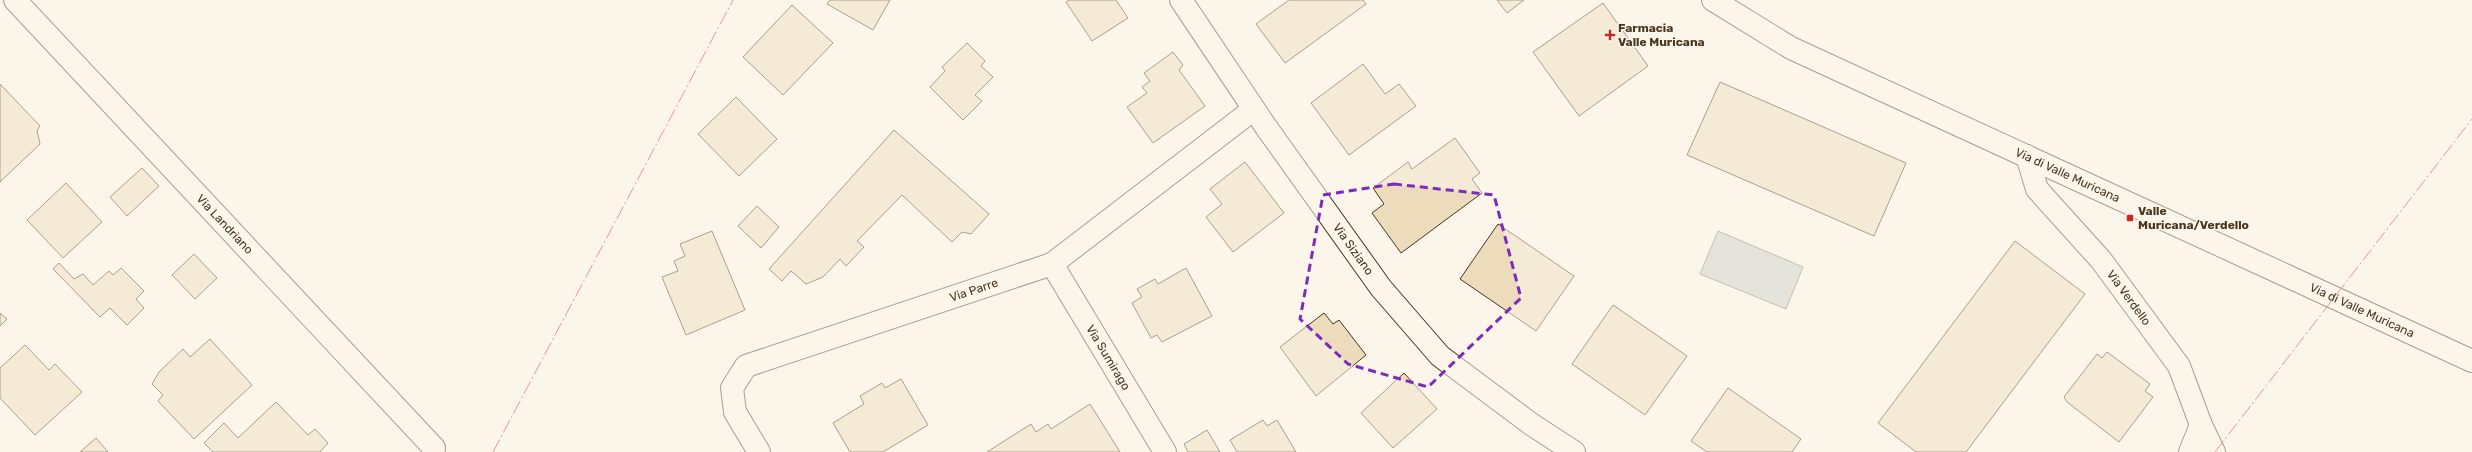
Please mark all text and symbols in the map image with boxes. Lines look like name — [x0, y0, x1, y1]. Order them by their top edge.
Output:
place label: Farmacia Valle Muricana — [1618, 21, 1705, 49]
marker: Farmacia Valle Muricana — [1605, 30, 1615, 40]
street label: Via di Valle Muricana — [2013, 145, 2122, 205]
street label: Via Landriano — [194, 192, 256, 257]
place label: Valle Muricana/Verdello — [2138, 204, 2249, 232]
marker: Valle Muricana/Verdello — [2125, 213, 2135, 223]
street label: Via Siziano — [1330, 221, 1377, 278]
street label: Via Verdello — [2104, 267, 2154, 328]
street label: Via Parre — [948, 275, 1000, 305]
street label: Via di Valle Muricana — [2307, 280, 2417, 341]
street label: Via Sumirago — [1083, 322, 1133, 393]

